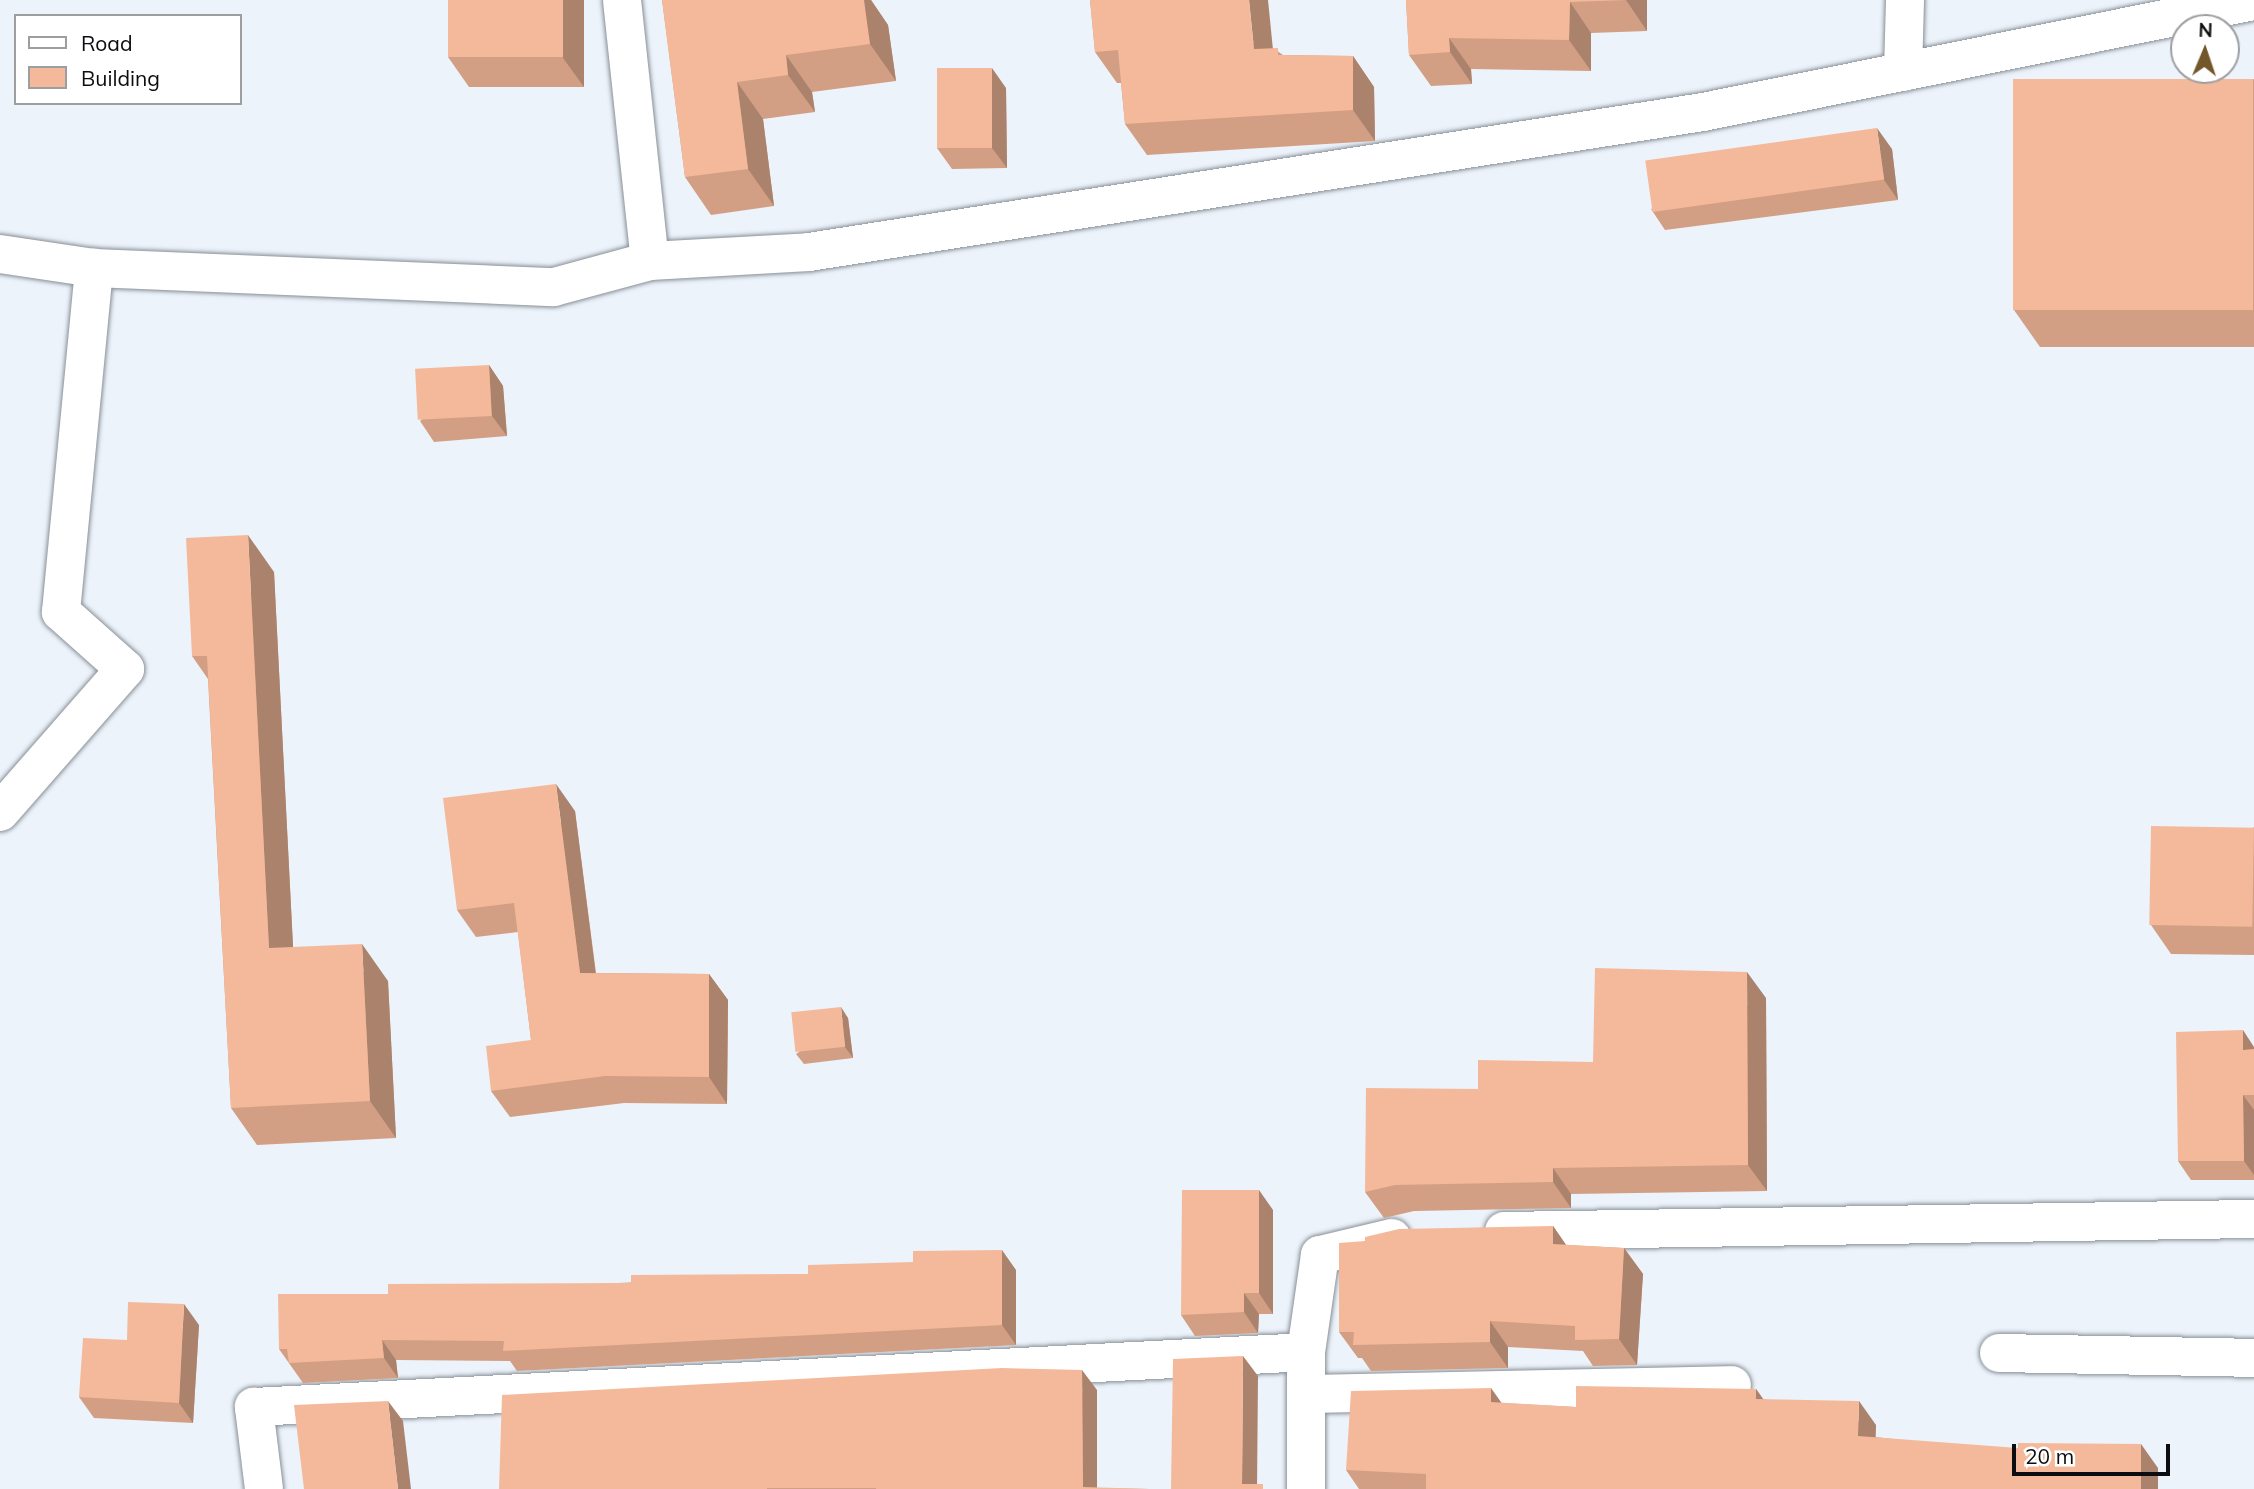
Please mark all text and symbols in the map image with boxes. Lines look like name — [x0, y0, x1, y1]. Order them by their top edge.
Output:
legend — [14, 14, 242, 105]
north arrow — [2170, 14, 2240, 84]
text: N — [2198, 18, 2213, 42]
text: Road — [81, 30, 132, 56]
text: Building — [81, 65, 160, 91]
scale bar — [2016, 1430, 2174, 1474]
text: 20 m — [2025, 1443, 2074, 1469]

